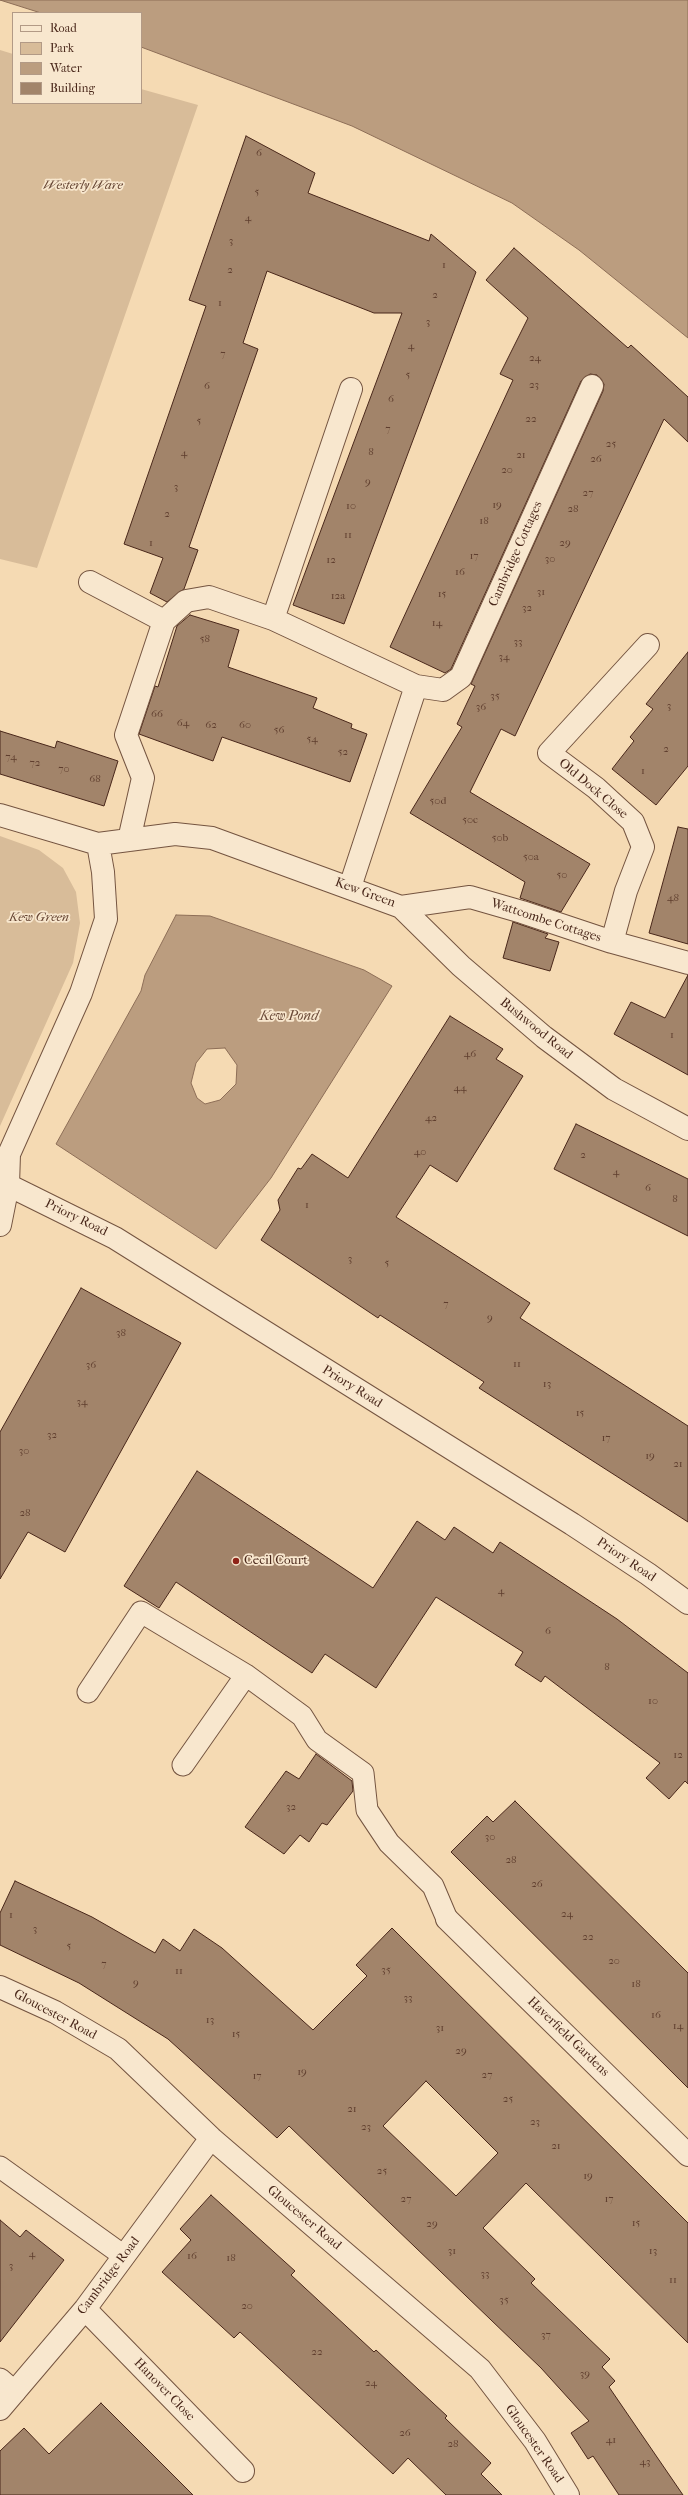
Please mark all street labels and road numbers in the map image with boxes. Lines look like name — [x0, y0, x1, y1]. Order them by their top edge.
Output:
street label: Cambridge Cottages — [486, 499, 546, 609]
street label: Old Dock Close — [555, 756, 631, 822]
street label: Kew Green — [333, 875, 397, 911]
street label: Wattcombe Cottages — [489, 896, 603, 946]
street label: Bushwood Road — [497, 995, 575, 1063]
street label: Priory Road — [42, 1196, 110, 1240]
street label: Priory Road — [319, 1362, 385, 1412]
street label: Priory Road — [594, 1535, 658, 1585]
street label: Gloucester Road — [11, 1987, 99, 2043]
street label: Haverfield Gardens — [524, 1994, 612, 2080]
street label: Gloucester Road — [264, 2183, 344, 2253]
street label: Cambridge Road — [75, 2234, 143, 2318]
street label: Hanover Close — [130, 2355, 198, 2425]
street label: Gloucester Road — [501, 2402, 567, 2486]

